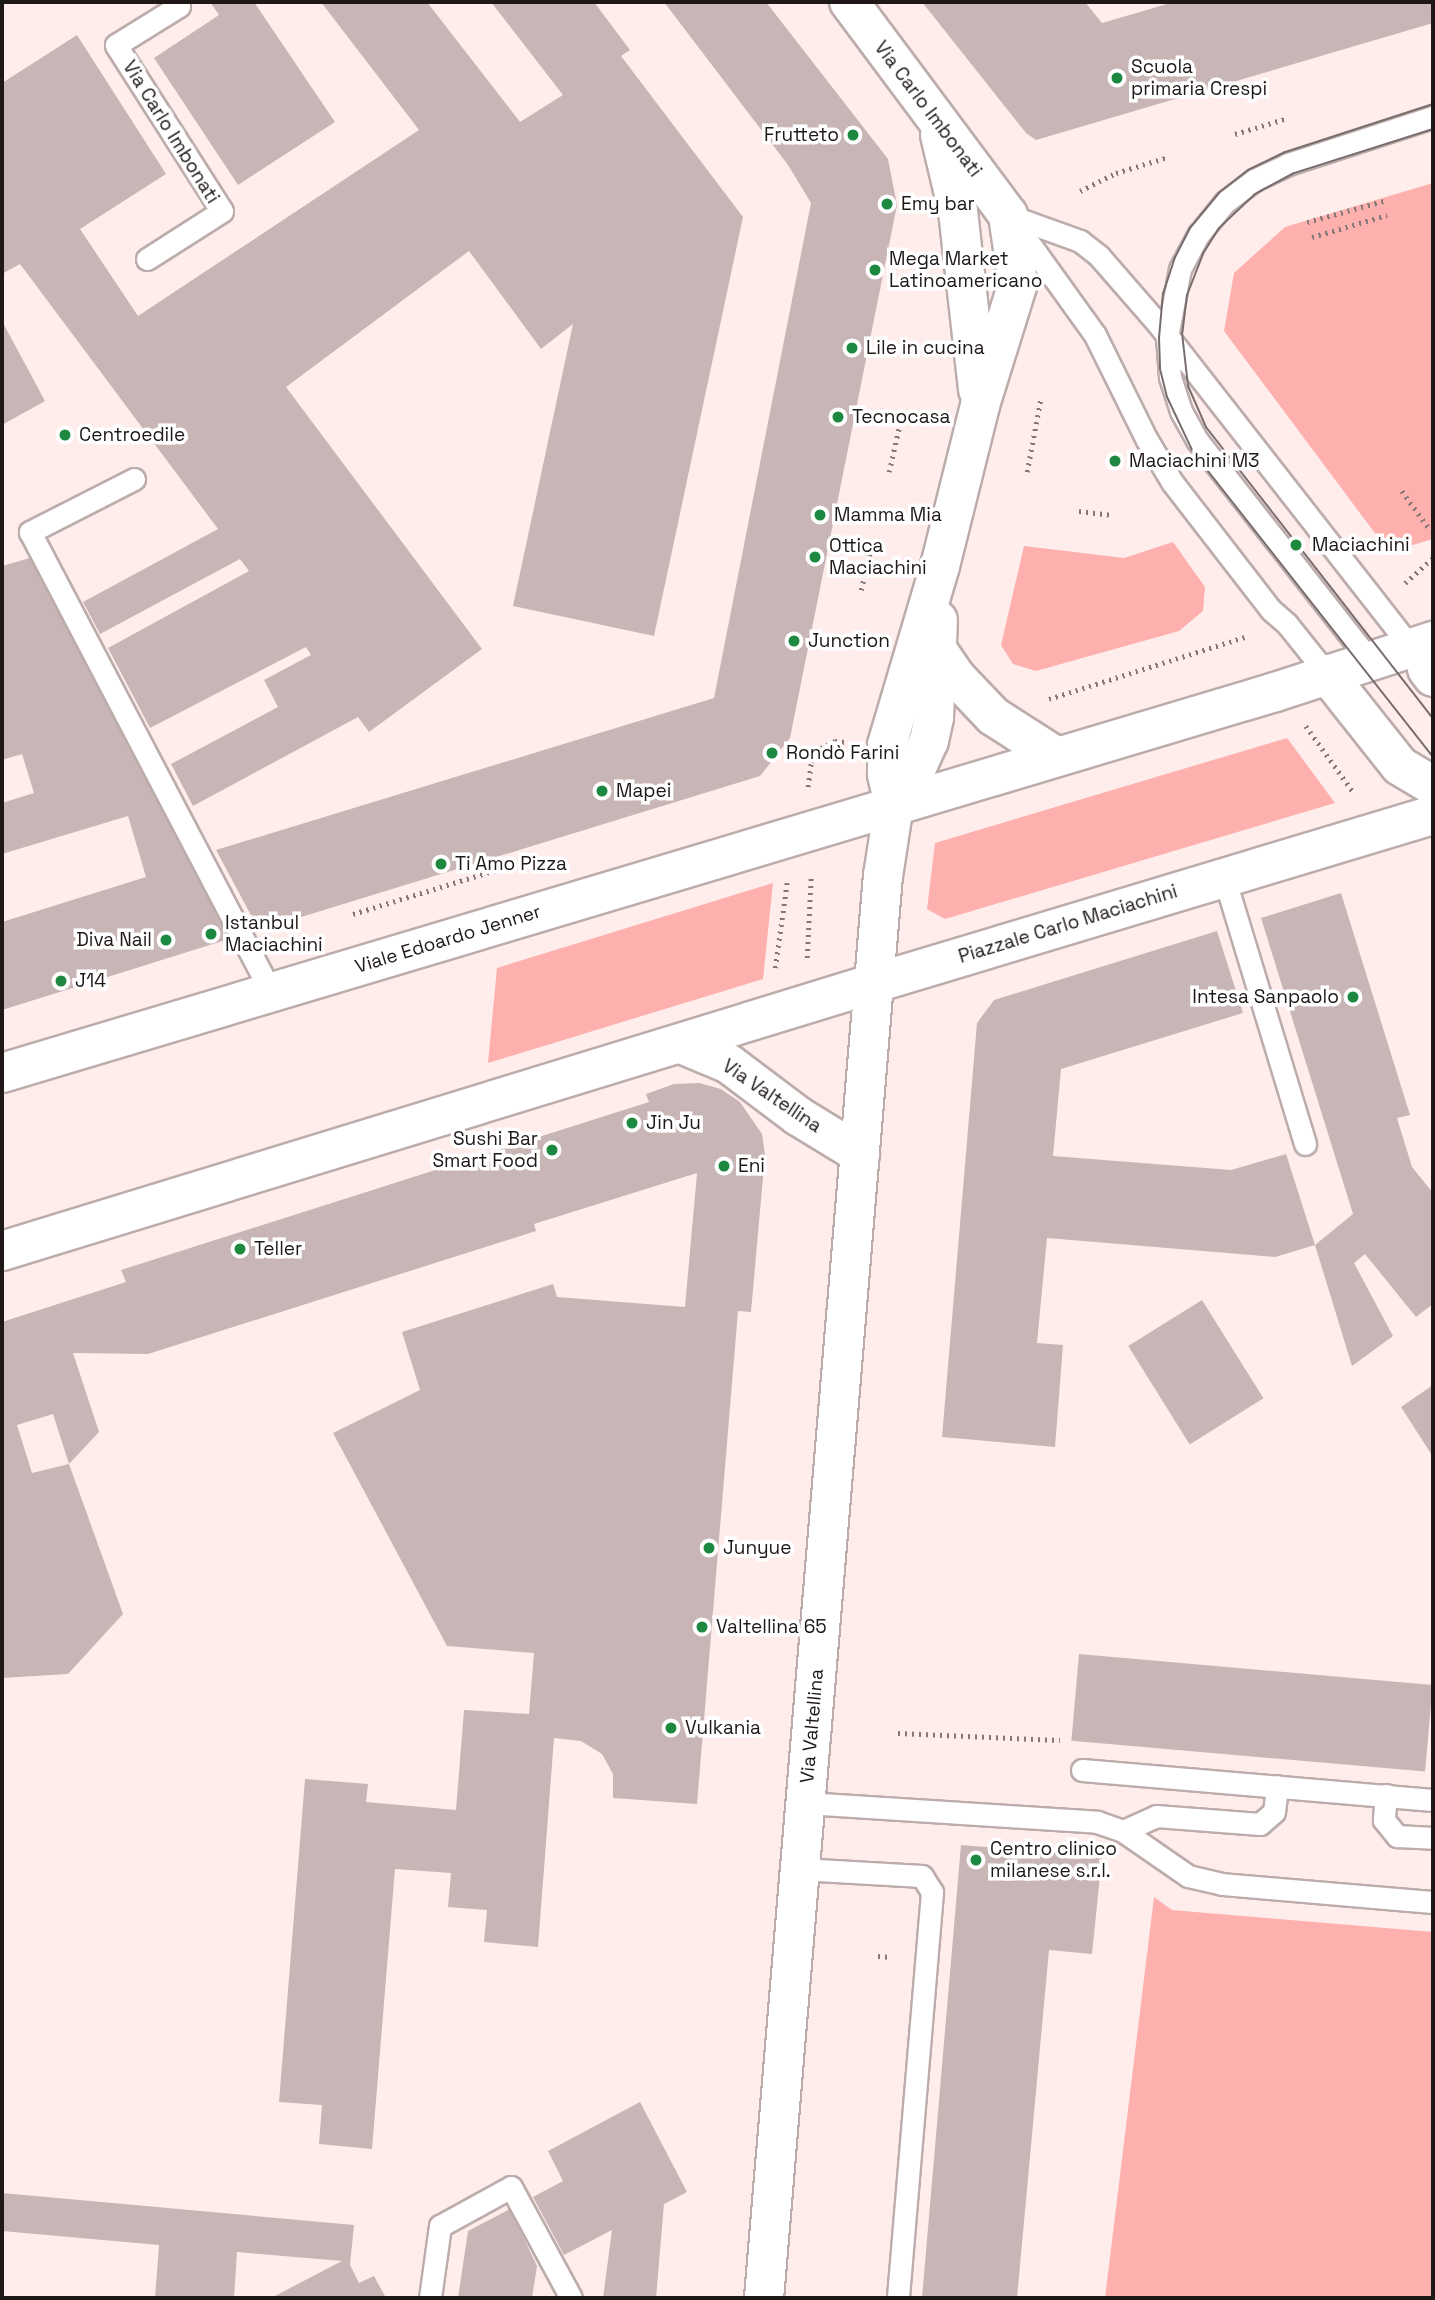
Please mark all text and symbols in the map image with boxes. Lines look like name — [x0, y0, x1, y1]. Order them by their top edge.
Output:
street label: Via Carlo Imbonati — [870, 37, 986, 181]
street label: Via Carlo Imbonati — [118, 56, 224, 208]
place label: Scuola primaria Crespi — [1131, 56, 1267, 100]
marker: Scuola primaria Crespi — [1109, 70, 1125, 86]
place label: Frutteto — [764, 124, 839, 146]
marker: Frutteto — [845, 127, 861, 143]
place label: Emy bar — [901, 193, 975, 215]
marker: Emy bar — [879, 196, 895, 212]
place label: Mega Market Latinoamericano — [889, 248, 1042, 292]
marker: Mega Market Latinoamericano — [867, 262, 883, 278]
place label: Lile in cucina — [866, 337, 985, 359]
marker: Lile in cucina — [844, 340, 860, 356]
place label: Tecnocasa — [852, 406, 950, 428]
marker: Tecnocasa — [830, 409, 846, 425]
place label: Centroedile — [79, 424, 185, 446]
marker: Centroedile — [57, 427, 73, 443]
place label: Maciachini M3 — [1129, 450, 1260, 472]
marker: Maciachini M3 — [1107, 453, 1123, 469]
place label: Mamma Mia — [834, 504, 942, 526]
marker: Mamma Mia — [812, 507, 828, 523]
place label: Maciachini — [1312, 534, 1410, 556]
place label: Ottica Maciachini — [829, 535, 927, 579]
marker: Maciachini — [1286, 535, 1306, 555]
marker: Ottica Maciachini — [807, 549, 823, 565]
place label: Junction — [808, 630, 890, 652]
marker: Junction — [786, 633, 802, 649]
place label: Rondò Farini — [786, 742, 899, 764]
marker: Rondò Farini — [764, 745, 780, 761]
place label: Mapei — [616, 780, 671, 802]
marker: Mapei — [594, 783, 610, 799]
place label: Ti Amo Pizza — [455, 853, 567, 875]
marker: Ti Amo Pizza — [433, 856, 449, 872]
street label: Piazzale Carlo Maciachini — [956, 880, 1180, 968]
street label: Viale Edoardo Jenner — [352, 900, 544, 978]
place label: Istanbul Maciachini — [225, 912, 323, 956]
marker: Istanbul Maciachini — [203, 926, 219, 942]
place label: Diva Nail — [76, 929, 152, 951]
marker: Diva Nail — [158, 932, 174, 948]
place label: J14 — [75, 970, 106, 992]
marker: J14 — [53, 973, 69, 989]
place label: Intesa Sanpaolo — [1192, 986, 1339, 1008]
marker: Intesa Sanpaolo — [1345, 989, 1361, 1005]
street label: Via Valtellina — [718, 1054, 826, 1138]
place label: Jin Ju — [646, 1112, 701, 1134]
marker: Jin Ju — [624, 1115, 640, 1131]
place label: Sushi Bar Smart Food — [432, 1128, 538, 1172]
marker: Sushi Bar Smart Food — [544, 1142, 560, 1158]
place label: Eni — [738, 1155, 765, 1177]
marker: Eni — [716, 1158, 732, 1174]
place label: Teller — [254, 1238, 302, 1260]
marker: Teller — [232, 1241, 248, 1257]
place label: Junyue — [723, 1537, 791, 1559]
marker: Junyue — [701, 1540, 717, 1556]
place label: Valtellina 65 — [716, 1616, 827, 1638]
marker: Valtellina 65 — [694, 1619, 710, 1635]
street label: Via Valtellina — [796, 1668, 828, 1784]
place label: Vulkania — [685, 1717, 761, 1739]
marker: Vulkania — [663, 1720, 679, 1736]
place label: Centro clinico milanese s.r.l. — [990, 1838, 1117, 1882]
marker: Centro clinico milanese s.r.l. — [968, 1852, 984, 1868]

